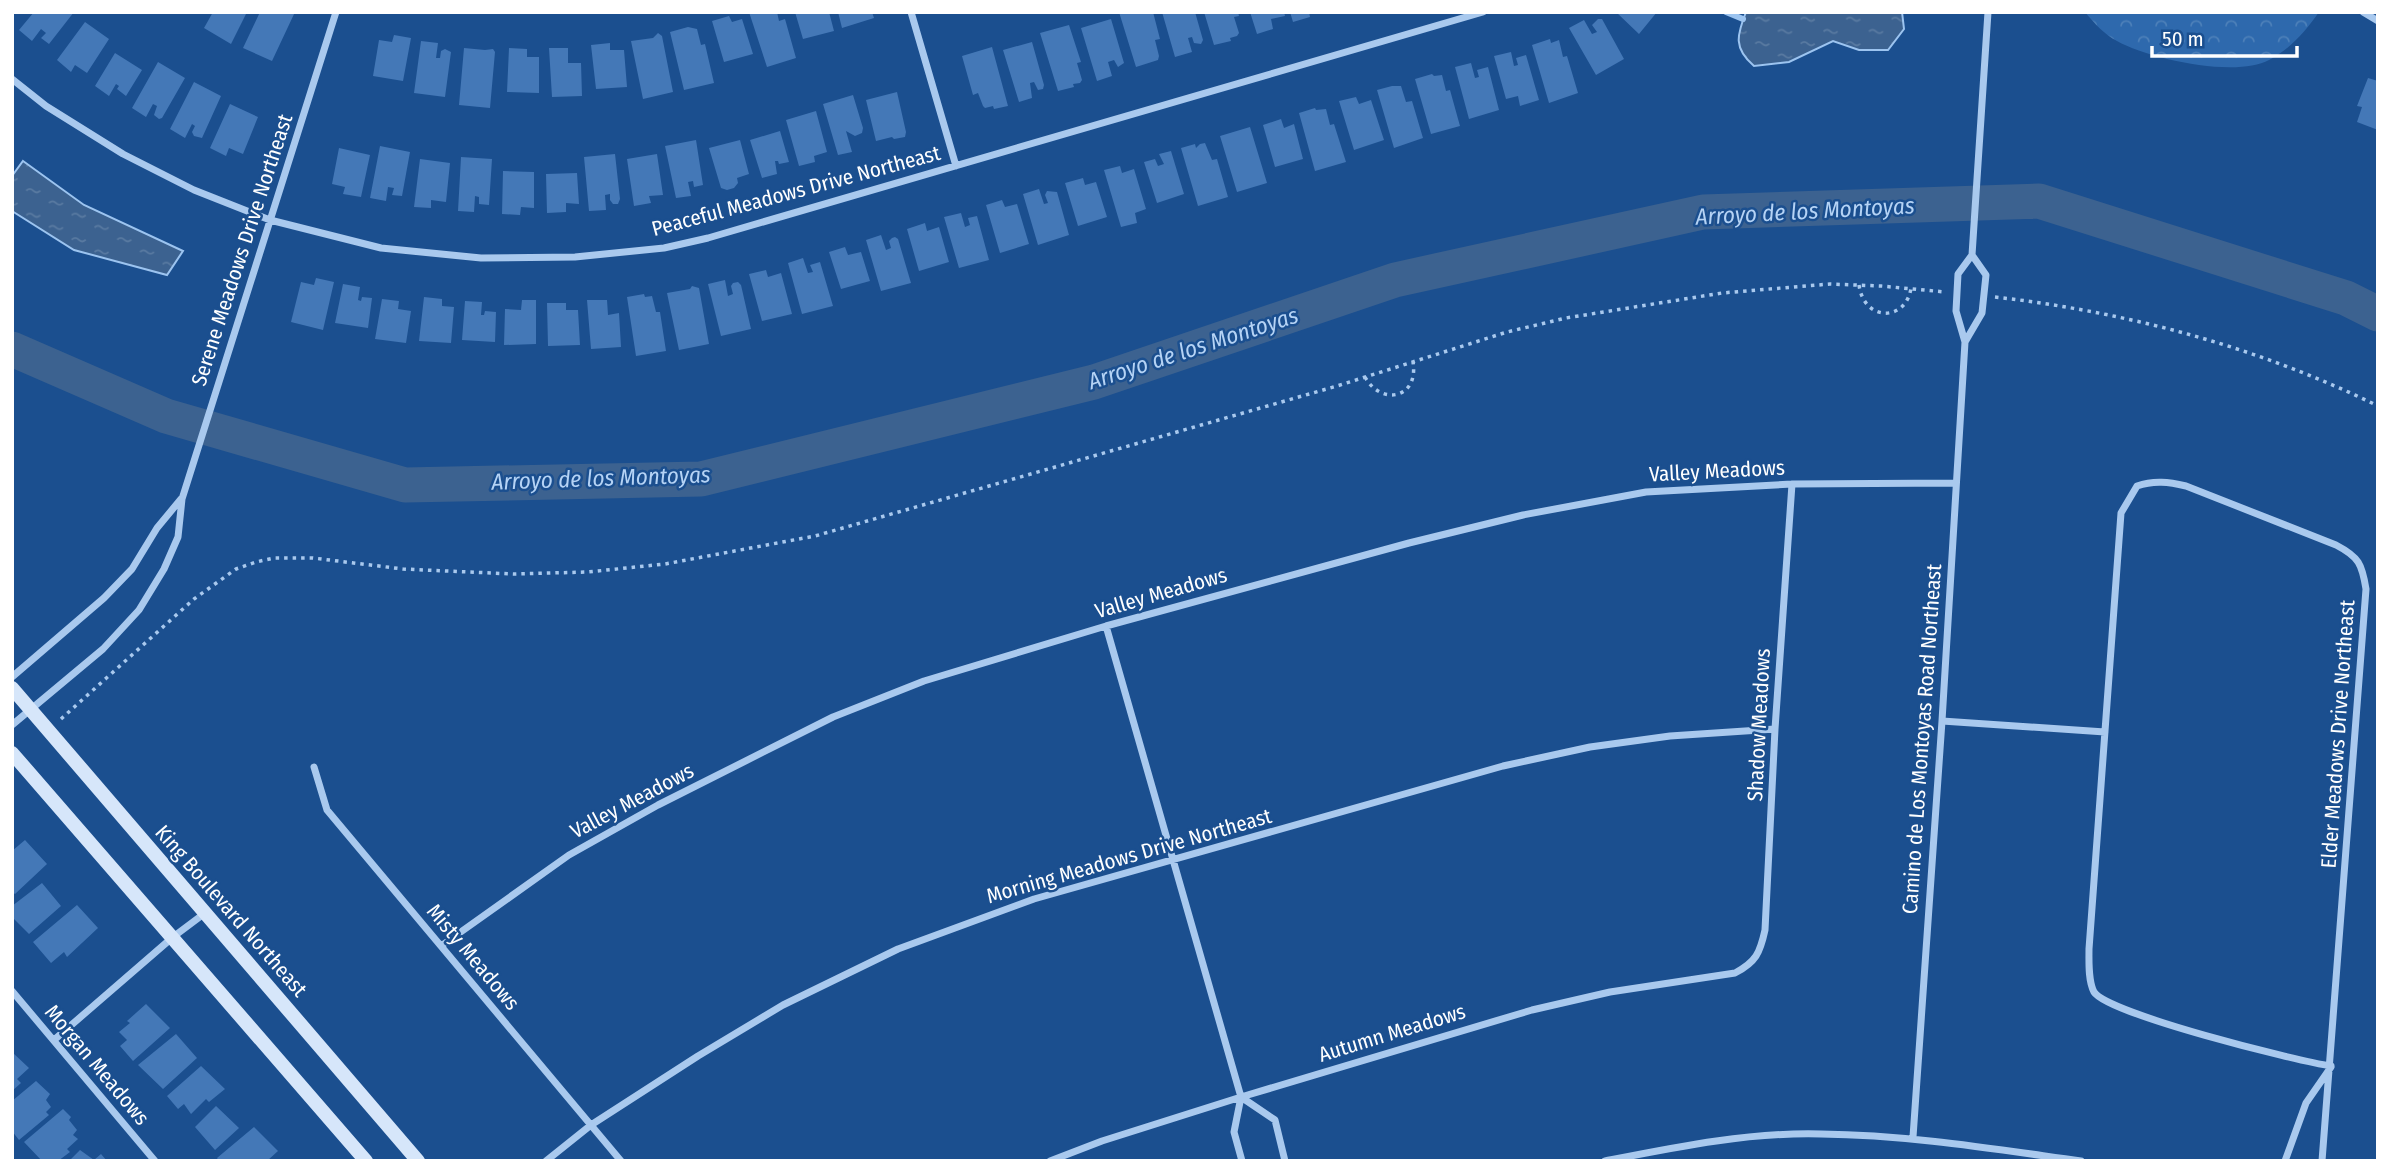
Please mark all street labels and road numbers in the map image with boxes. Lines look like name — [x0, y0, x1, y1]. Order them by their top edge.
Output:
street label: Serene Meadows Drive Northeast — [186, 111, 298, 389]
street label: Peaceful Meadows Drive Northeast — [649, 140, 943, 242]
street label: Valley Meadows — [1648, 454, 1786, 488]
street label: Valley Meadows — [1092, 562, 1230, 624]
street label: Camino de Los Montoyas Road Northeast — [1897, 563, 1947, 915]
street label: Elder Meadows Drive Northeast — [2316, 599, 2360, 869]
street label: Shadow Meadows — [1742, 648, 1776, 802]
street label: Valley Meadows — [566, 758, 698, 844]
street label: Morning Meadows Drive Northeast — [983, 803, 1275, 909]
street label: King Boulevard Northeast — [149, 820, 313, 1002]
street label: Misty Meadows — [421, 899, 525, 1015]
street label: Autumn Meadows — [1315, 998, 1469, 1068]
street label: Morgan Meadows — [39, 999, 155, 1131]

